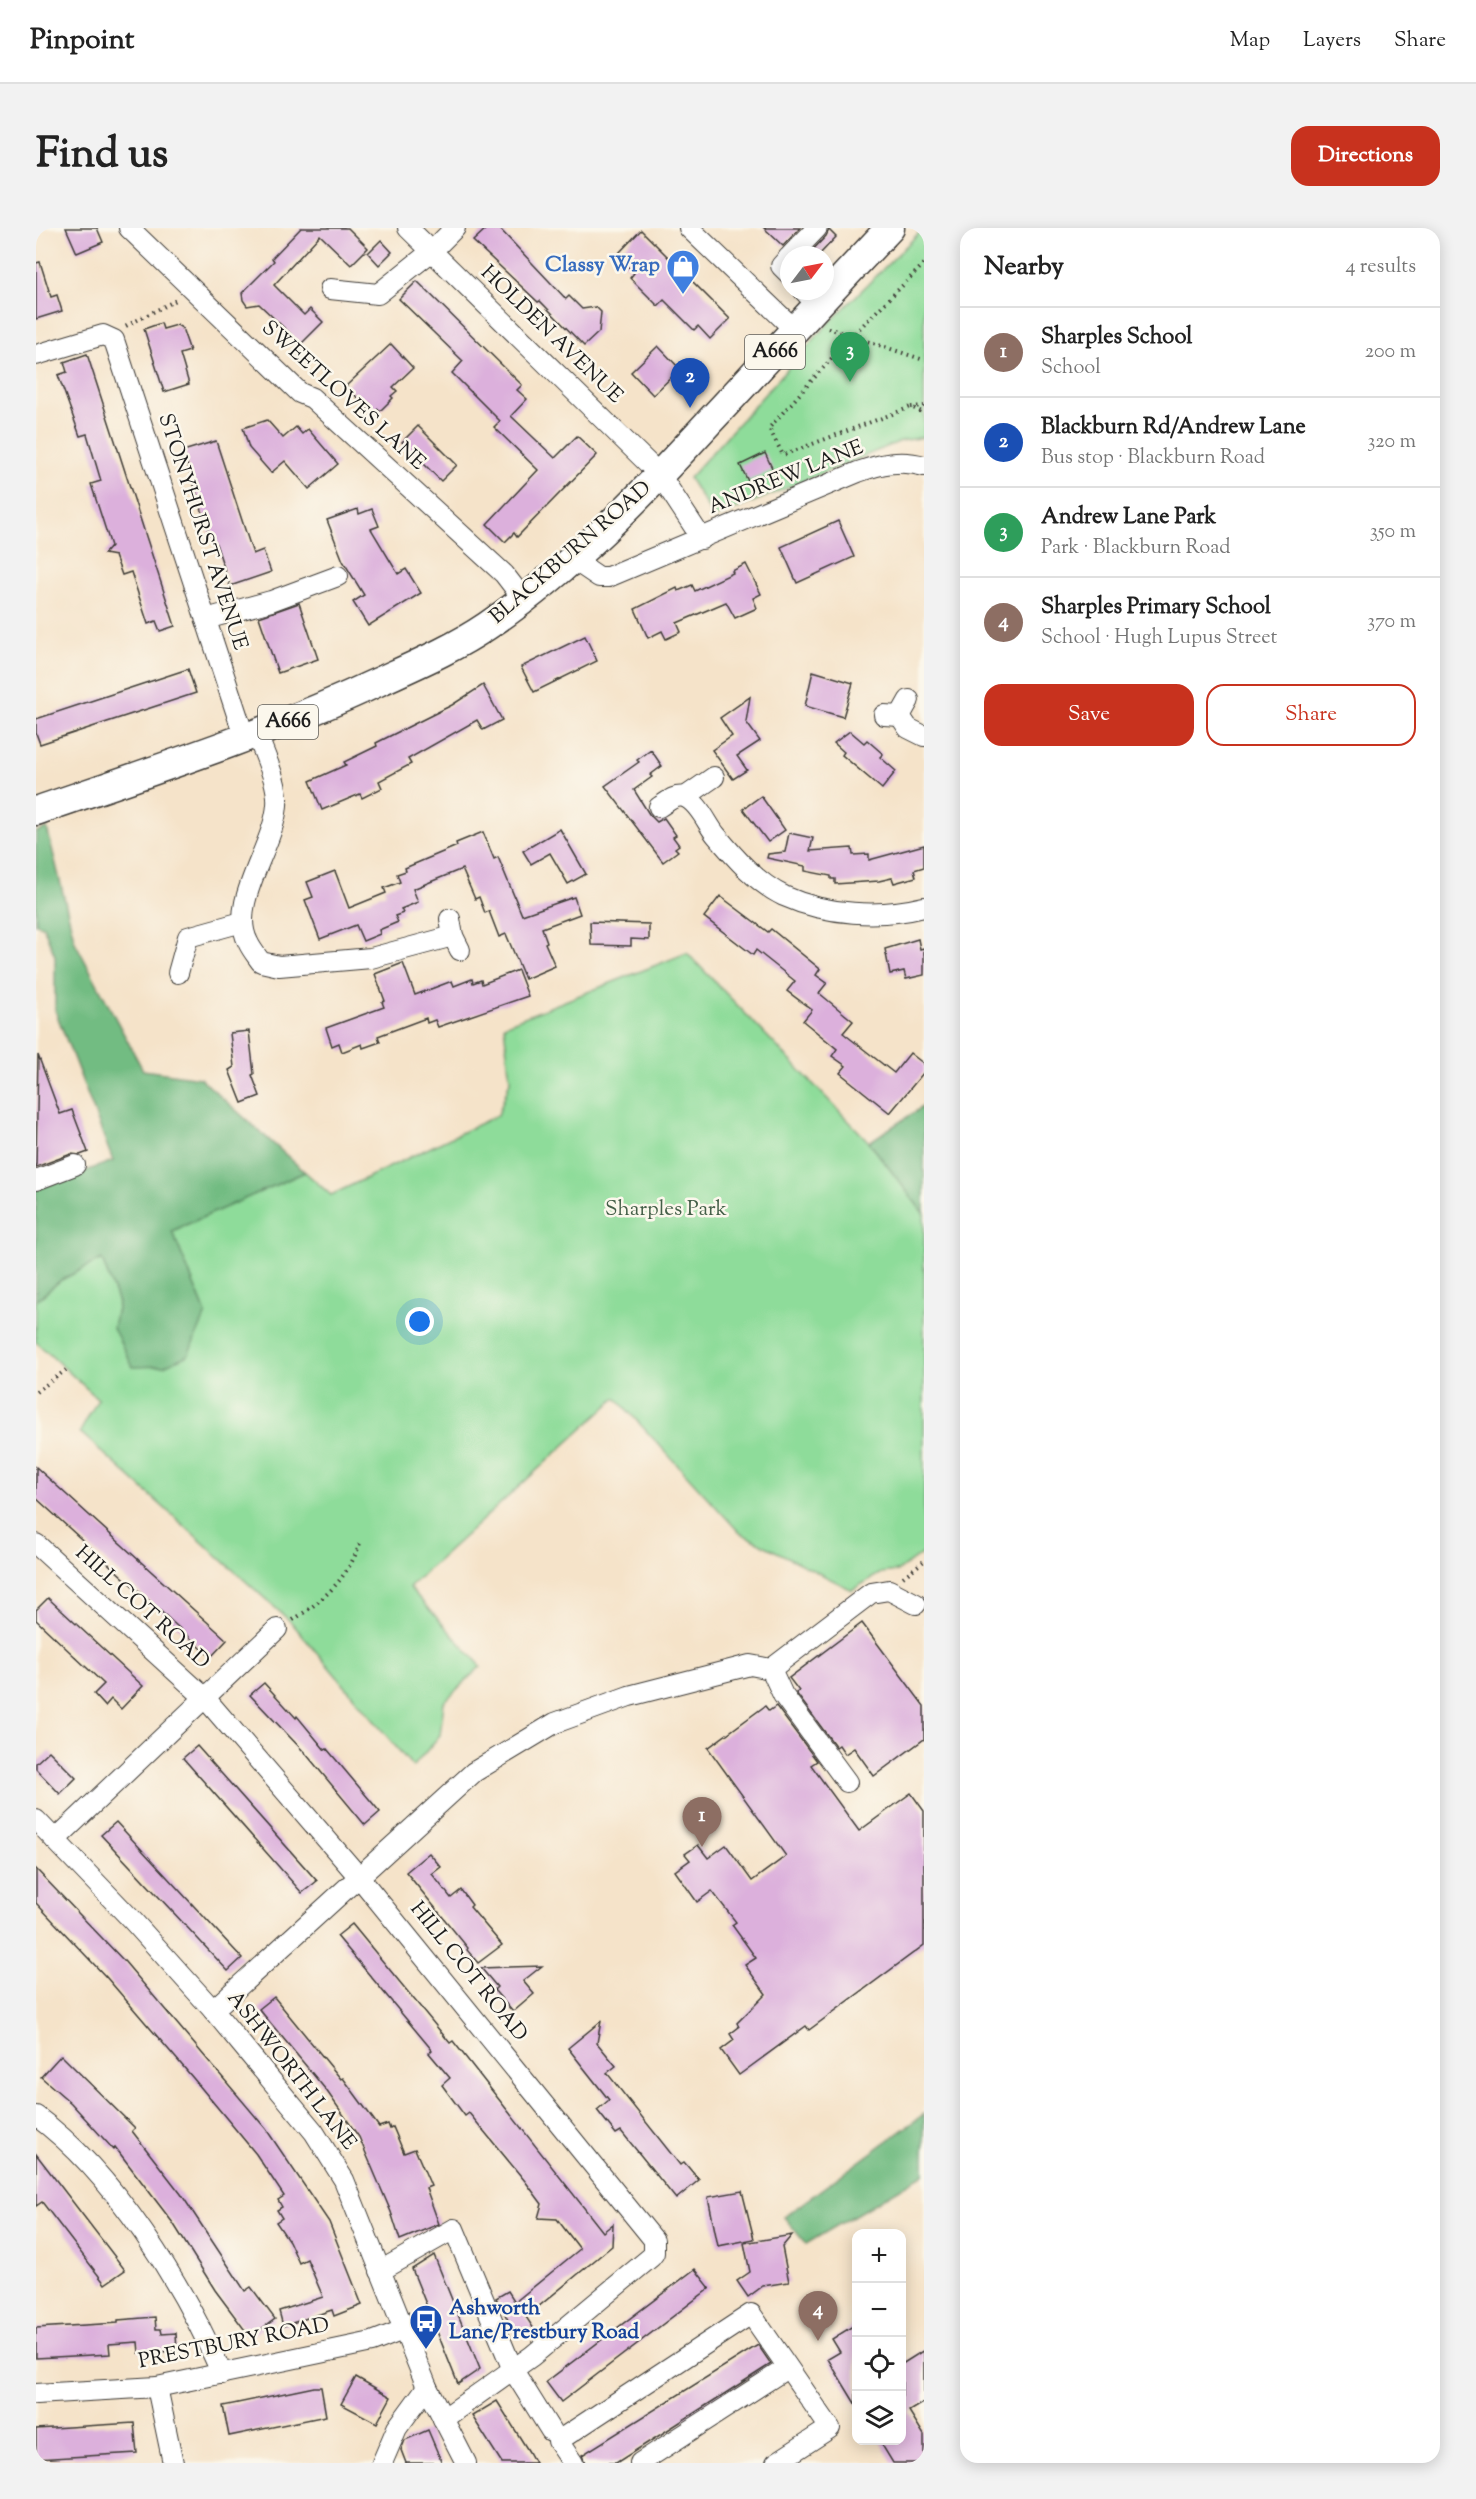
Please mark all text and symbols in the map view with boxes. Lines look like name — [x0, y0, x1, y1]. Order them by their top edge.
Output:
text: Pinpoint — [30, 21, 134, 61]
text: Map — [1230, 26, 1270, 56]
text: Layers — [1303, 26, 1361, 56]
text: Share — [1394, 26, 1446, 56]
text: Find us — [36, 126, 168, 186]
button: Directions — [1291, 126, 1440, 186]
north arrow — [780, 246, 834, 300]
shop icon: Classy Wrap — [665, 248, 701, 295]
text: Nearby — [984, 249, 1064, 286]
place label: Classy Wrap — [545, 251, 660, 281]
text: 4 results — [1345, 253, 1416, 282]
street label: HOLDEN AVENUE — [473, 259, 629, 411]
street label: SWEETLOVES LANE — [254, 314, 432, 478]
text: Sharples School — [1041, 322, 1192, 354]
pin: 3 — [830, 332, 870, 382]
road number: A666 — [745, 335, 805, 369]
text: 1 — [1000, 338, 1007, 367]
text: 200 m — [1365, 338, 1416, 367]
text: School — [1041, 354, 1101, 383]
pin: 2 — [670, 358, 710, 408]
street label: STONYHURST AVENUE — [150, 410, 255, 654]
text: Blackburn Rd/Andrew Lane — [1041, 412, 1306, 444]
text: 2 — [999, 428, 1008, 457]
text: 320 m — [1367, 428, 1416, 457]
street label: ANDREW LANE — [704, 433, 868, 523]
text: Bus stop · Blackburn Road — [1041, 444, 1265, 473]
street label: BLACKBURN ROAD — [484, 474, 658, 632]
text: Andrew Lane Park — [1041, 502, 1216, 534]
text: 3 — [999, 518, 1008, 547]
text: 350 m — [1370, 518, 1416, 547]
text: Park · Blackburn Road — [1041, 534, 1230, 563]
text: Sharples Primary School — [1041, 592, 1271, 624]
text: 4 — [998, 608, 1009, 637]
text: 370 m — [1367, 608, 1416, 637]
text: School · Hugh Lupus Street — [1041, 624, 1277, 653]
button: Save — [984, 684, 1194, 746]
button: Share — [1206, 684, 1416, 746]
road number: A666 — [258, 705, 318, 739]
park label: Sharples Park — [605, 1195, 728, 1225]
your location — [405, 1307, 434, 1336]
street label: HILL COT ROAD — [68, 1539, 216, 1677]
pin: 1 — [682, 1798, 722, 1847]
street label: HILL COT ROAD — [402, 1896, 534, 2048]
street label: ASHWORTH LANE — [219, 1985, 363, 2157]
map controls — [852, 2229, 906, 2445]
button: + — [852, 2229, 906, 2283]
button: − — [852, 2283, 906, 2337]
pin: 4 — [798, 2292, 838, 2341]
place label: Ashworth Lane/Prestbury Road — [449, 2294, 639, 2348]
bus stop icon: Ashworth Lane/Prestbury Road — [408, 2303, 444, 2350]
street label: PRESTBURY ROAD — [136, 2311, 332, 2377]
button: locate — [852, 2337, 906, 2391]
button: layers — [852, 2391, 906, 2445]

